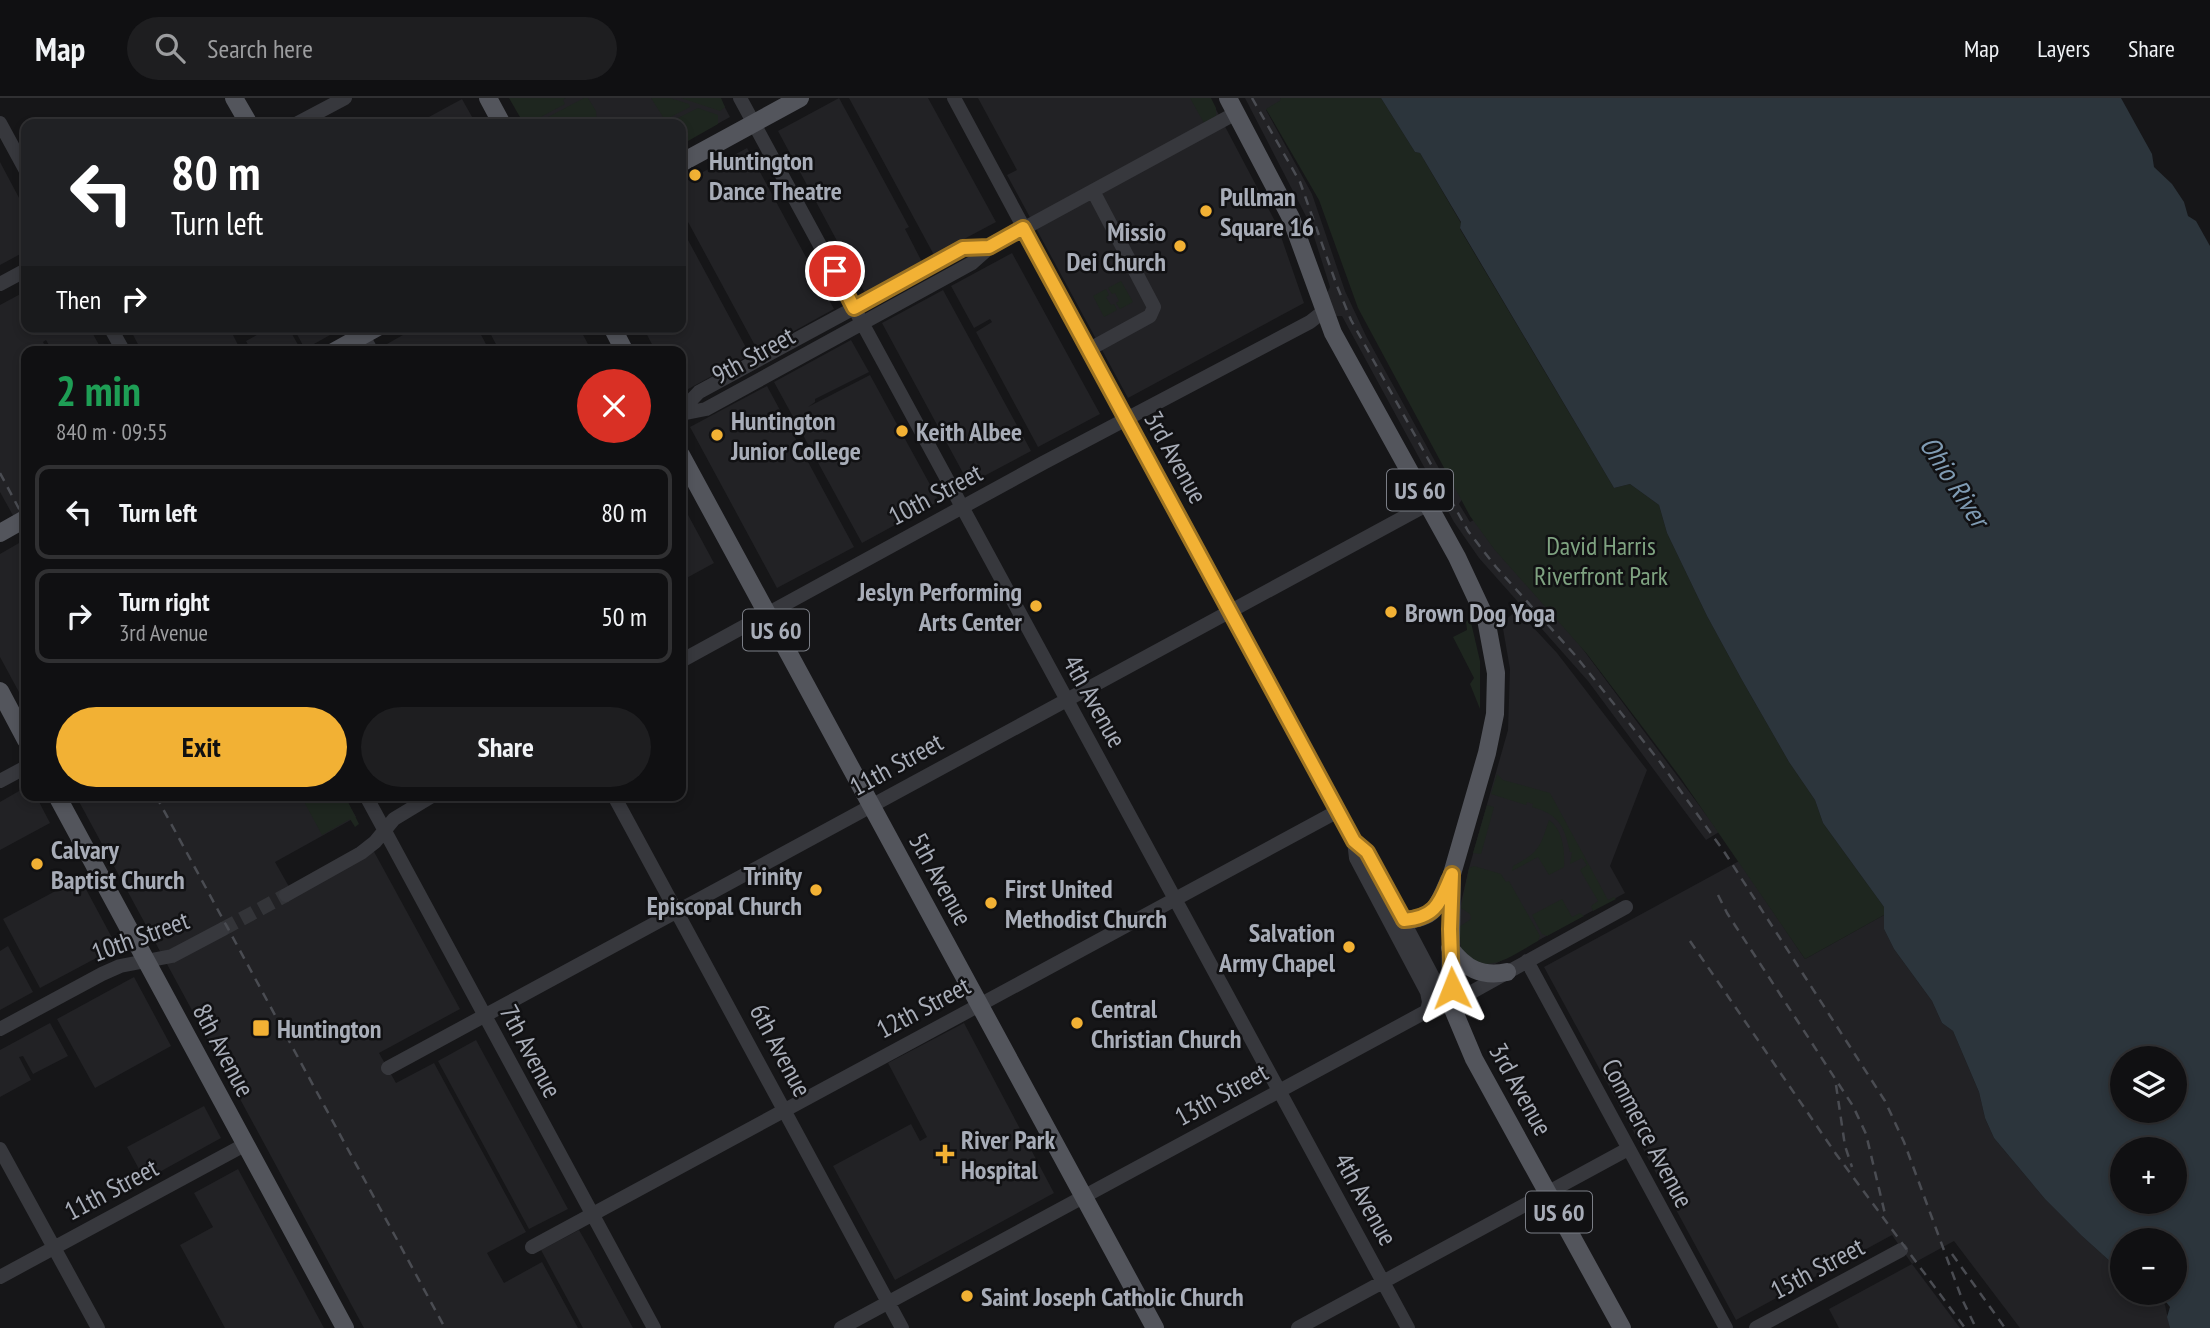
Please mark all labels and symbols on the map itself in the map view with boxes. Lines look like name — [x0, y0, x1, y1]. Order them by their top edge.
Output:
place label: Huntington Dance Theatre — [709, 144, 842, 207]
marker: Huntington Dance Theatre — [687, 167, 703, 183]
place label: Pullman Square 16 — [1220, 180, 1314, 243]
marker: Pullman Square 16 — [1198, 203, 1214, 219]
place label: Missio Dei Church — [1067, 215, 1166, 278]
marker: Missio Dei Church — [1172, 238, 1188, 254]
pin — [805, 241, 865, 301]
street label: 9th Street — [706, 319, 800, 391]
place label: Huntington Junior College — [730, 404, 861, 467]
street label: 3rd Avenue — [1137, 405, 1215, 509]
place label: Keith Albee — [916, 415, 1022, 448]
marker: Keith Albee — [894, 423, 910, 439]
marker: Huntington Junior College — [709, 427, 725, 443]
water label: Ohio River — [1912, 428, 2000, 537]
street label: 10th Street — [883, 456, 987, 532]
road number: US 60 — [1387, 470, 1453, 510]
park label: David Harris Riverfront Park — [1534, 529, 1668, 592]
place label: Jeslyn Performing Arts Center — [857, 575, 1022, 638]
place label: Brown Dog Yoga — [1405, 596, 1555, 629]
marker: Jeslyn Performing Arts Center — [1028, 598, 1044, 614]
marker: Brown Dog Yoga — [1383, 604, 1399, 620]
road number: US 60 — [743, 610, 809, 650]
street label: 4th Avenue — [1056, 649, 1134, 753]
street label: 11th Street — [844, 725, 948, 803]
street label: 5th Avenue — [902, 827, 980, 931]
place label: Calvary Baptist Church — [51, 833, 185, 896]
marker: Calvary Baptist Church — [29, 856, 45, 872]
place label: Trinity Episcopal Church — [647, 859, 803, 922]
place label: First United Methodist Church — [1005, 872, 1167, 935]
marker: Trinity Episcopal Church — [808, 882, 824, 898]
marker: First United Methodist Church — [983, 895, 999, 911]
street label: 10th Street — [87, 903, 193, 969]
place label: Salvation Army Chapel — [1218, 916, 1336, 979]
marker: Salvation Army Chapel — [1341, 939, 1357, 955]
position arrow — [1415, 951, 1489, 1025]
street label: 12th Street — [871, 969, 975, 1045]
place label: Central Christian Church — [1091, 992, 1242, 1055]
street label: 8th Avenue — [186, 998, 262, 1102]
street label: 6th Avenue — [743, 998, 819, 1102]
street label: 7th Avenue — [493, 999, 569, 1103]
place label: Huntington — [277, 1012, 382, 1045]
marker: Central Christian Church — [1069, 1015, 1085, 1031]
marker: Huntington — [251, 1018, 271, 1038]
street label: 3rd Avenue — [1482, 1037, 1560, 1141]
street label: Commerce Avenue — [1595, 1053, 1701, 1213]
street label: 13th Street — [1169, 1055, 1273, 1133]
place label: River Park Hospital — [961, 1123, 1055, 1186]
marker: River Park Hospital — [935, 1144, 955, 1164]
street label: 4th Avenue — [1327, 1147, 1405, 1251]
street label: 11th Street — [59, 1151, 163, 1227]
road number: US 60 — [1526, 1192, 1592, 1232]
street label: 15th Street — [1765, 1230, 1869, 1306]
place label: Saint Joseph Catholic Church — [981, 1280, 1244, 1313]
marker: Saint Joseph Catholic Church — [959, 1288, 975, 1304]

